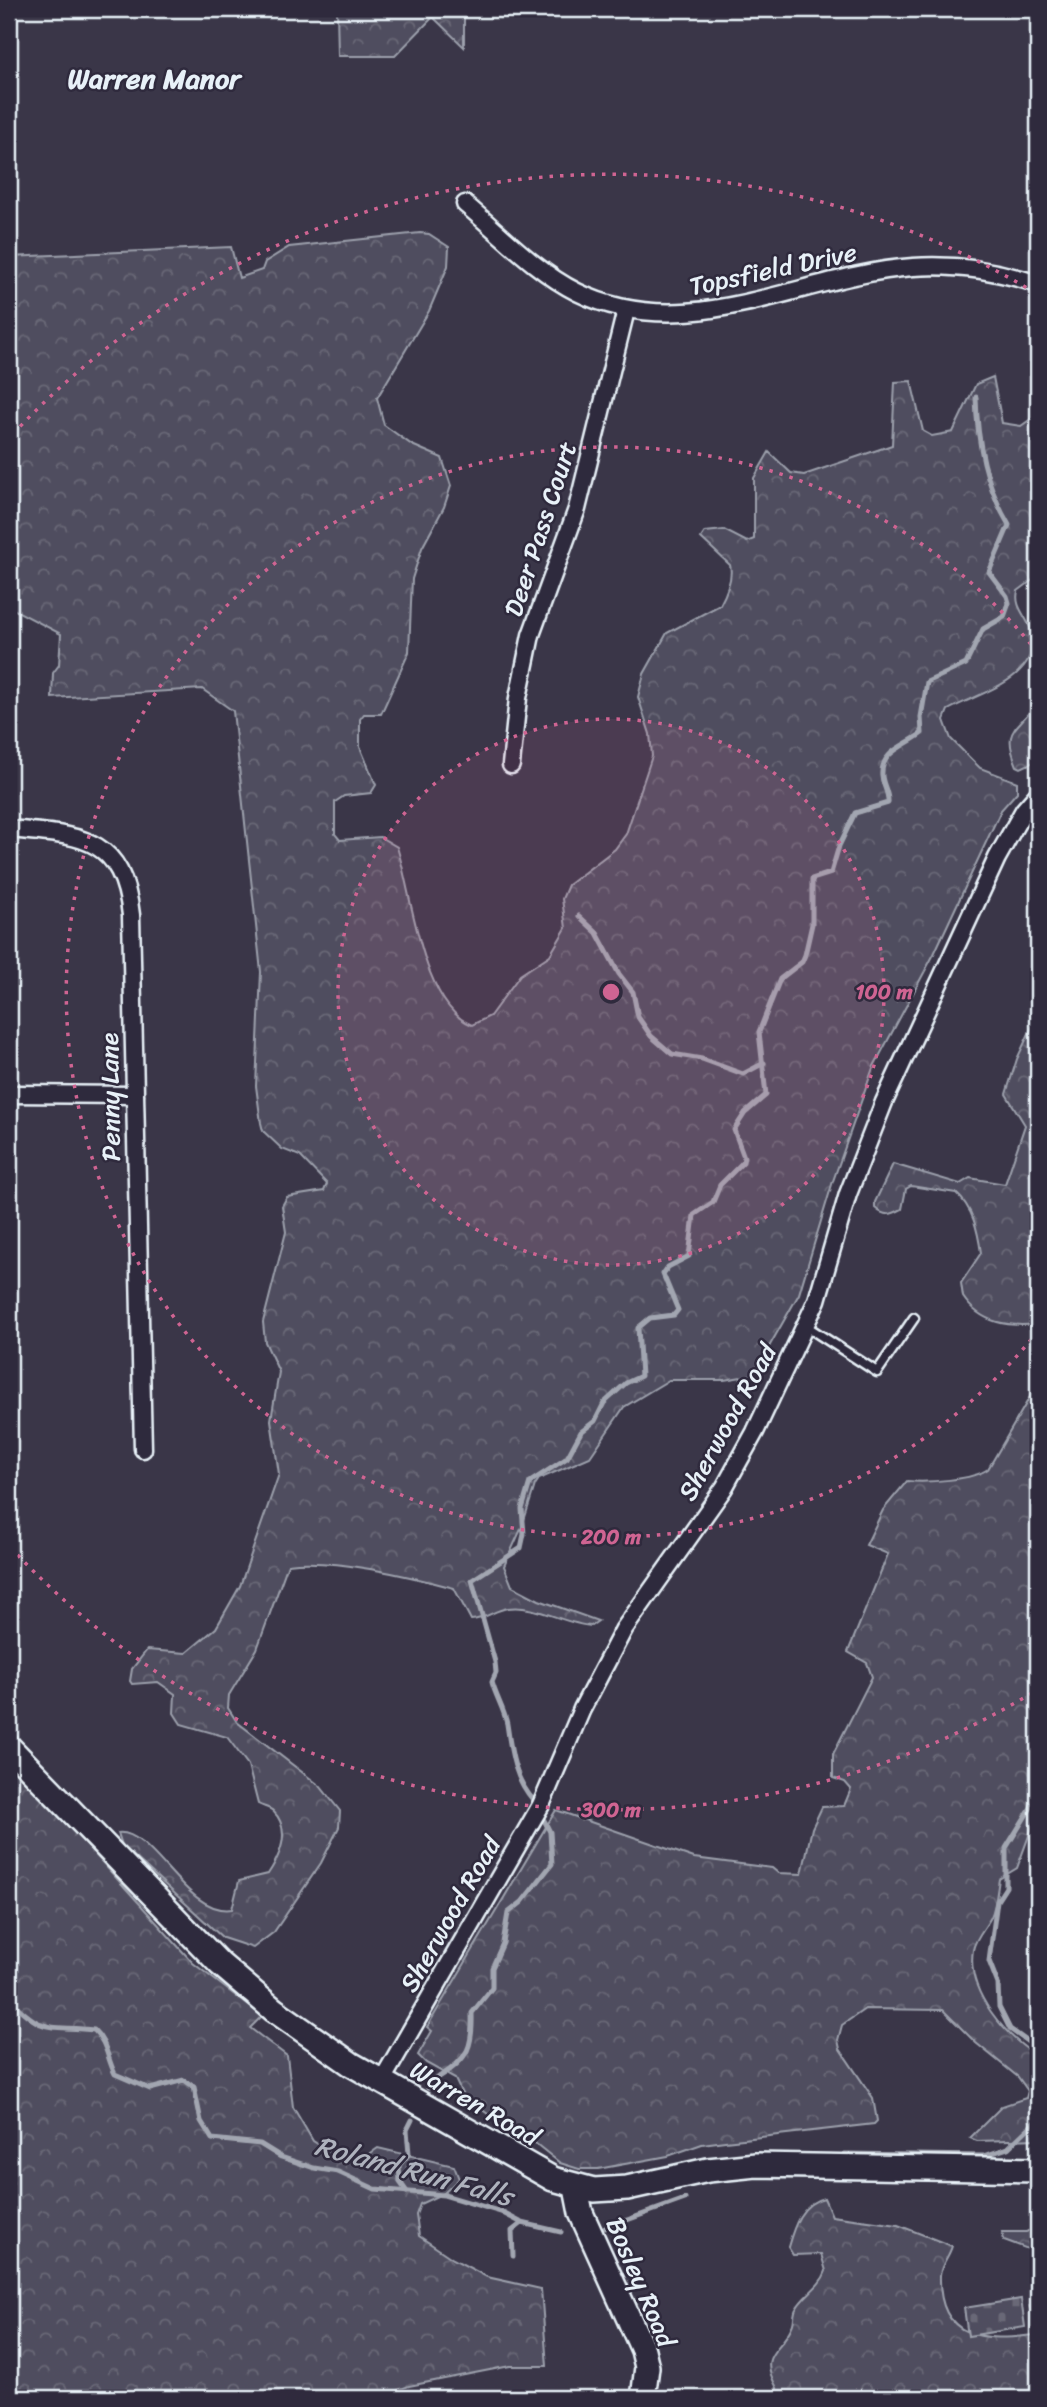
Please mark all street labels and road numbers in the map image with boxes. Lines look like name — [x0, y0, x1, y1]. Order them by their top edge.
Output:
street label: Topsfield Drive — [685, 229, 861, 309]
street label: Deer Pass Court — [490, 435, 590, 623]
street label: Penny Lane — [86, 1032, 134, 1162]
street label: Sherwood Road — [665, 1333, 790, 1509]
street label: Sherwood Road — [387, 1825, 515, 2001]
street label: Warren Road — [401, 2047, 551, 2160]
street label: Bosley Road — [593, 2210, 690, 2357]

